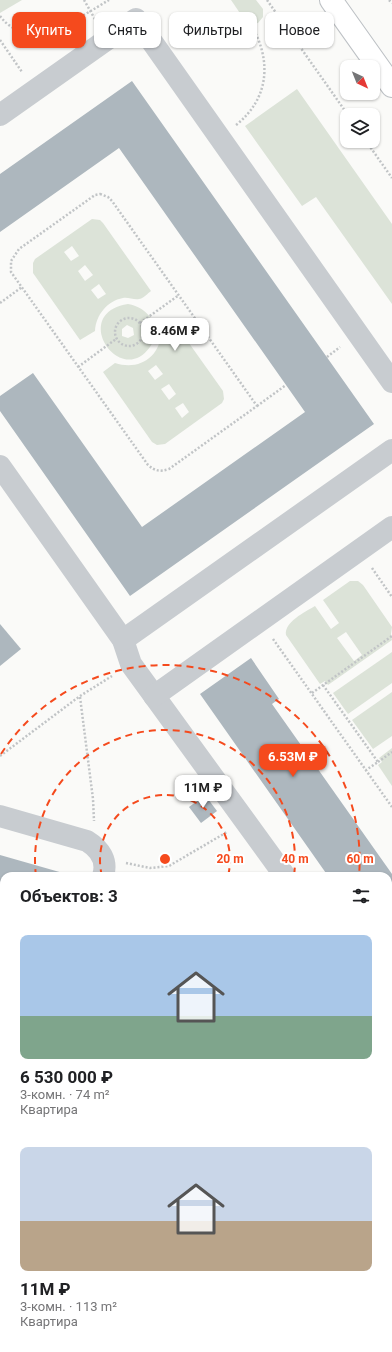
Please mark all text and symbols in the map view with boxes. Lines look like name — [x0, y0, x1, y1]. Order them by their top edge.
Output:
chip: Купить — [12, 12, 86, 48]
chip: Снять — [94, 12, 161, 48]
chip: Фильтры — [169, 12, 257, 48]
chip: Новое — [265, 12, 334, 48]
north arrow — [340, 60, 380, 100]
map controls — [340, 60, 380, 148]
button: layers — [340, 108, 380, 148]
pin: 8.46M ₽ — [138, 318, 212, 352]
text: 8.46M ₽ — [150, 323, 200, 338]
pin: 6.53M ₽ — [256, 744, 330, 778]
text: 6.53M ₽ — [268, 749, 318, 764]
pin: 11M ₽ — [175, 775, 231, 809]
text: 11M ₽ — [184, 780, 222, 795]
centre of rings — [158, 852, 172, 866]
text: 20 m — [216, 852, 244, 866]
text: 40 m — [281, 852, 309, 866]
text: 60 m — [346, 852, 374, 866]
icon: filters — [350, 885, 372, 907]
text: Объектов: 3 — [20, 886, 118, 906]
icon: home — [160, 961, 232, 1033]
text: 6 530 000 ₽ — [20, 1067, 113, 1087]
text: 3-комн. · 74 m² — [20, 1087, 110, 1102]
text: Квартира — [20, 1102, 78, 1117]
icon: home — [160, 1173, 232, 1245]
text: 11M ₽ — [20, 1279, 71, 1299]
text: 3-комн. · 113 m² — [20, 1299, 117, 1314]
text: Квартира — [20, 1314, 78, 1329]

